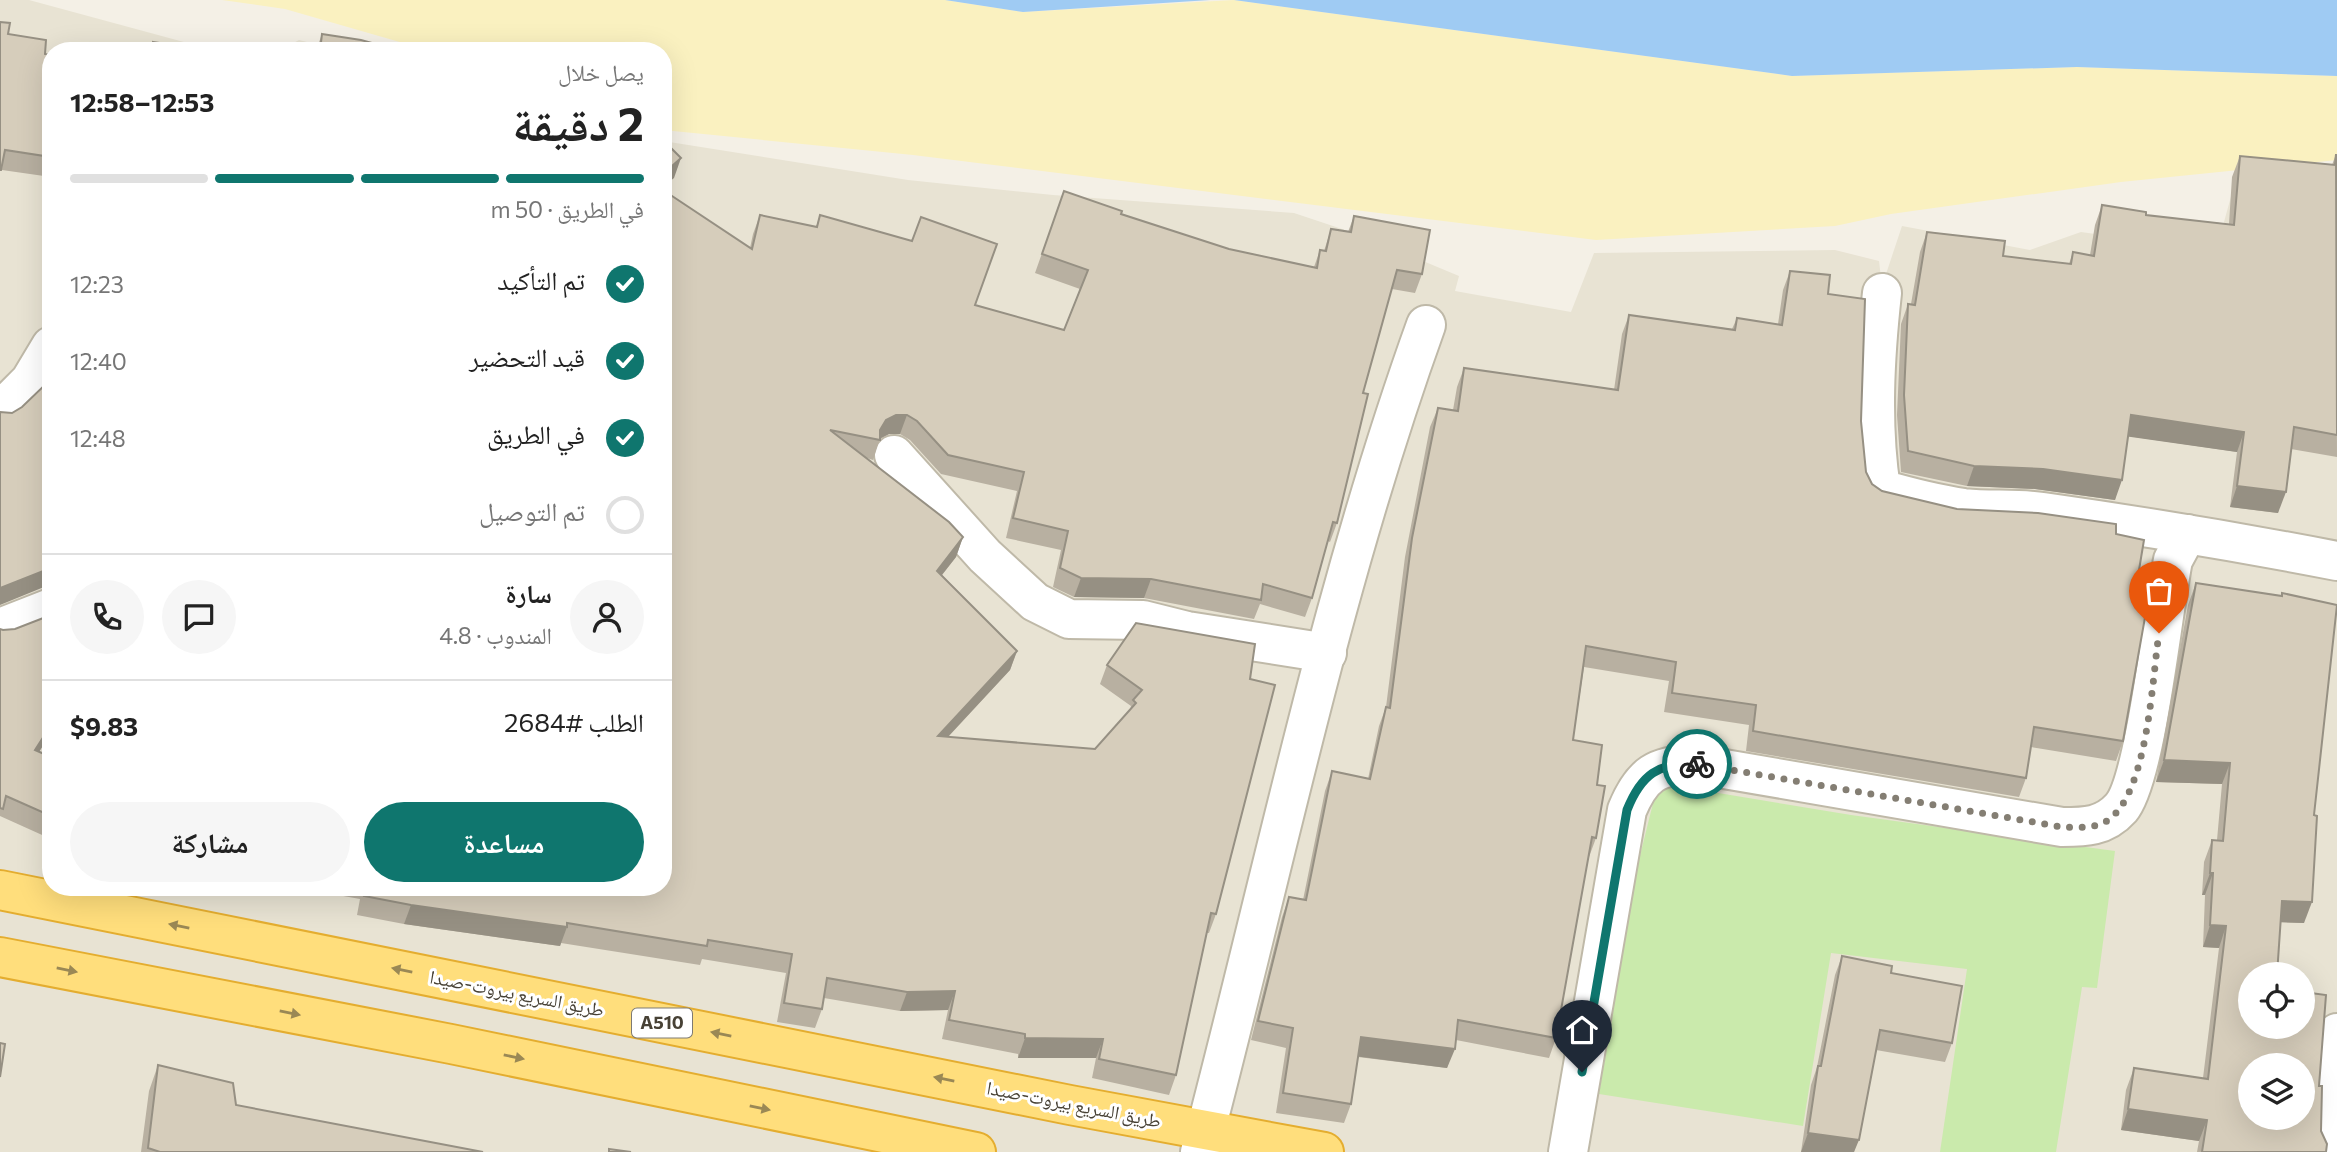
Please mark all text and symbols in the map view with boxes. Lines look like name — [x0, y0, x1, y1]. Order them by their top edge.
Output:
text: يصل خلال — [558, 58, 644, 86]
text: 12:53–12:58 — [70, 86, 214, 117]
text: 2 دقيقة — [512, 94, 644, 150]
text: في الطريق · 50 m — [490, 195, 644, 223]
text: تم التأكيد — [497, 264, 585, 295]
icon: check — [606, 265, 644, 303]
text: 12:23 — [70, 270, 124, 298]
text: قيد التحضير — [469, 341, 585, 372]
icon: check — [606, 342, 644, 380]
text: 12:40 — [70, 347, 127, 375]
text: في الطريق — [487, 418, 585, 449]
icon: check — [606, 419, 644, 457]
text: 12:48 — [70, 424, 126, 452]
text: تم التوصيل — [479, 495, 585, 526]
pin — [2129, 561, 2189, 633]
icon: bag — [2140, 572, 2178, 610]
text: سارة — [505, 577, 552, 608]
button: phone — [70, 580, 144, 654]
button: chat — [162, 580, 236, 654]
button: person — [570, 580, 644, 654]
text: المندوب · 4.8 — [439, 621, 552, 649]
text: الطلب #2684 — [504, 706, 644, 737]
text: $9.83 — [70, 710, 138, 741]
courier — [1662, 729, 1732, 799]
icon: bike — [1678, 745, 1716, 783]
button: مشاركة — [70, 802, 350, 882]
button: مساعدة — [364, 802, 644, 882]
one-way arrow — [168, 920, 190, 931]
map controls — [2238, 962, 2315, 1130]
button: locate — [2238, 962, 2315, 1039]
one-way arrow — [56, 964, 78, 975]
street label: طريق السريع بيروت-صيدا — [428, 964, 606, 1023]
one-way arrow — [391, 965, 413, 976]
pin — [1552, 1000, 1612, 1072]
one-way arrow — [279, 1008, 301, 1019]
road number: A510 — [632, 1008, 692, 1038]
icon: home — [1563, 1011, 1601, 1049]
one-way arrow — [710, 1029, 732, 1040]
one-way arrow — [503, 1052, 525, 1063]
button: layers — [2238, 1053, 2315, 1130]
one-way arrow — [933, 1074, 955, 1085]
street label: طريق السريع بيروت-صيدا — [985, 1075, 1163, 1134]
one-way arrow — [749, 1102, 771, 1113]

